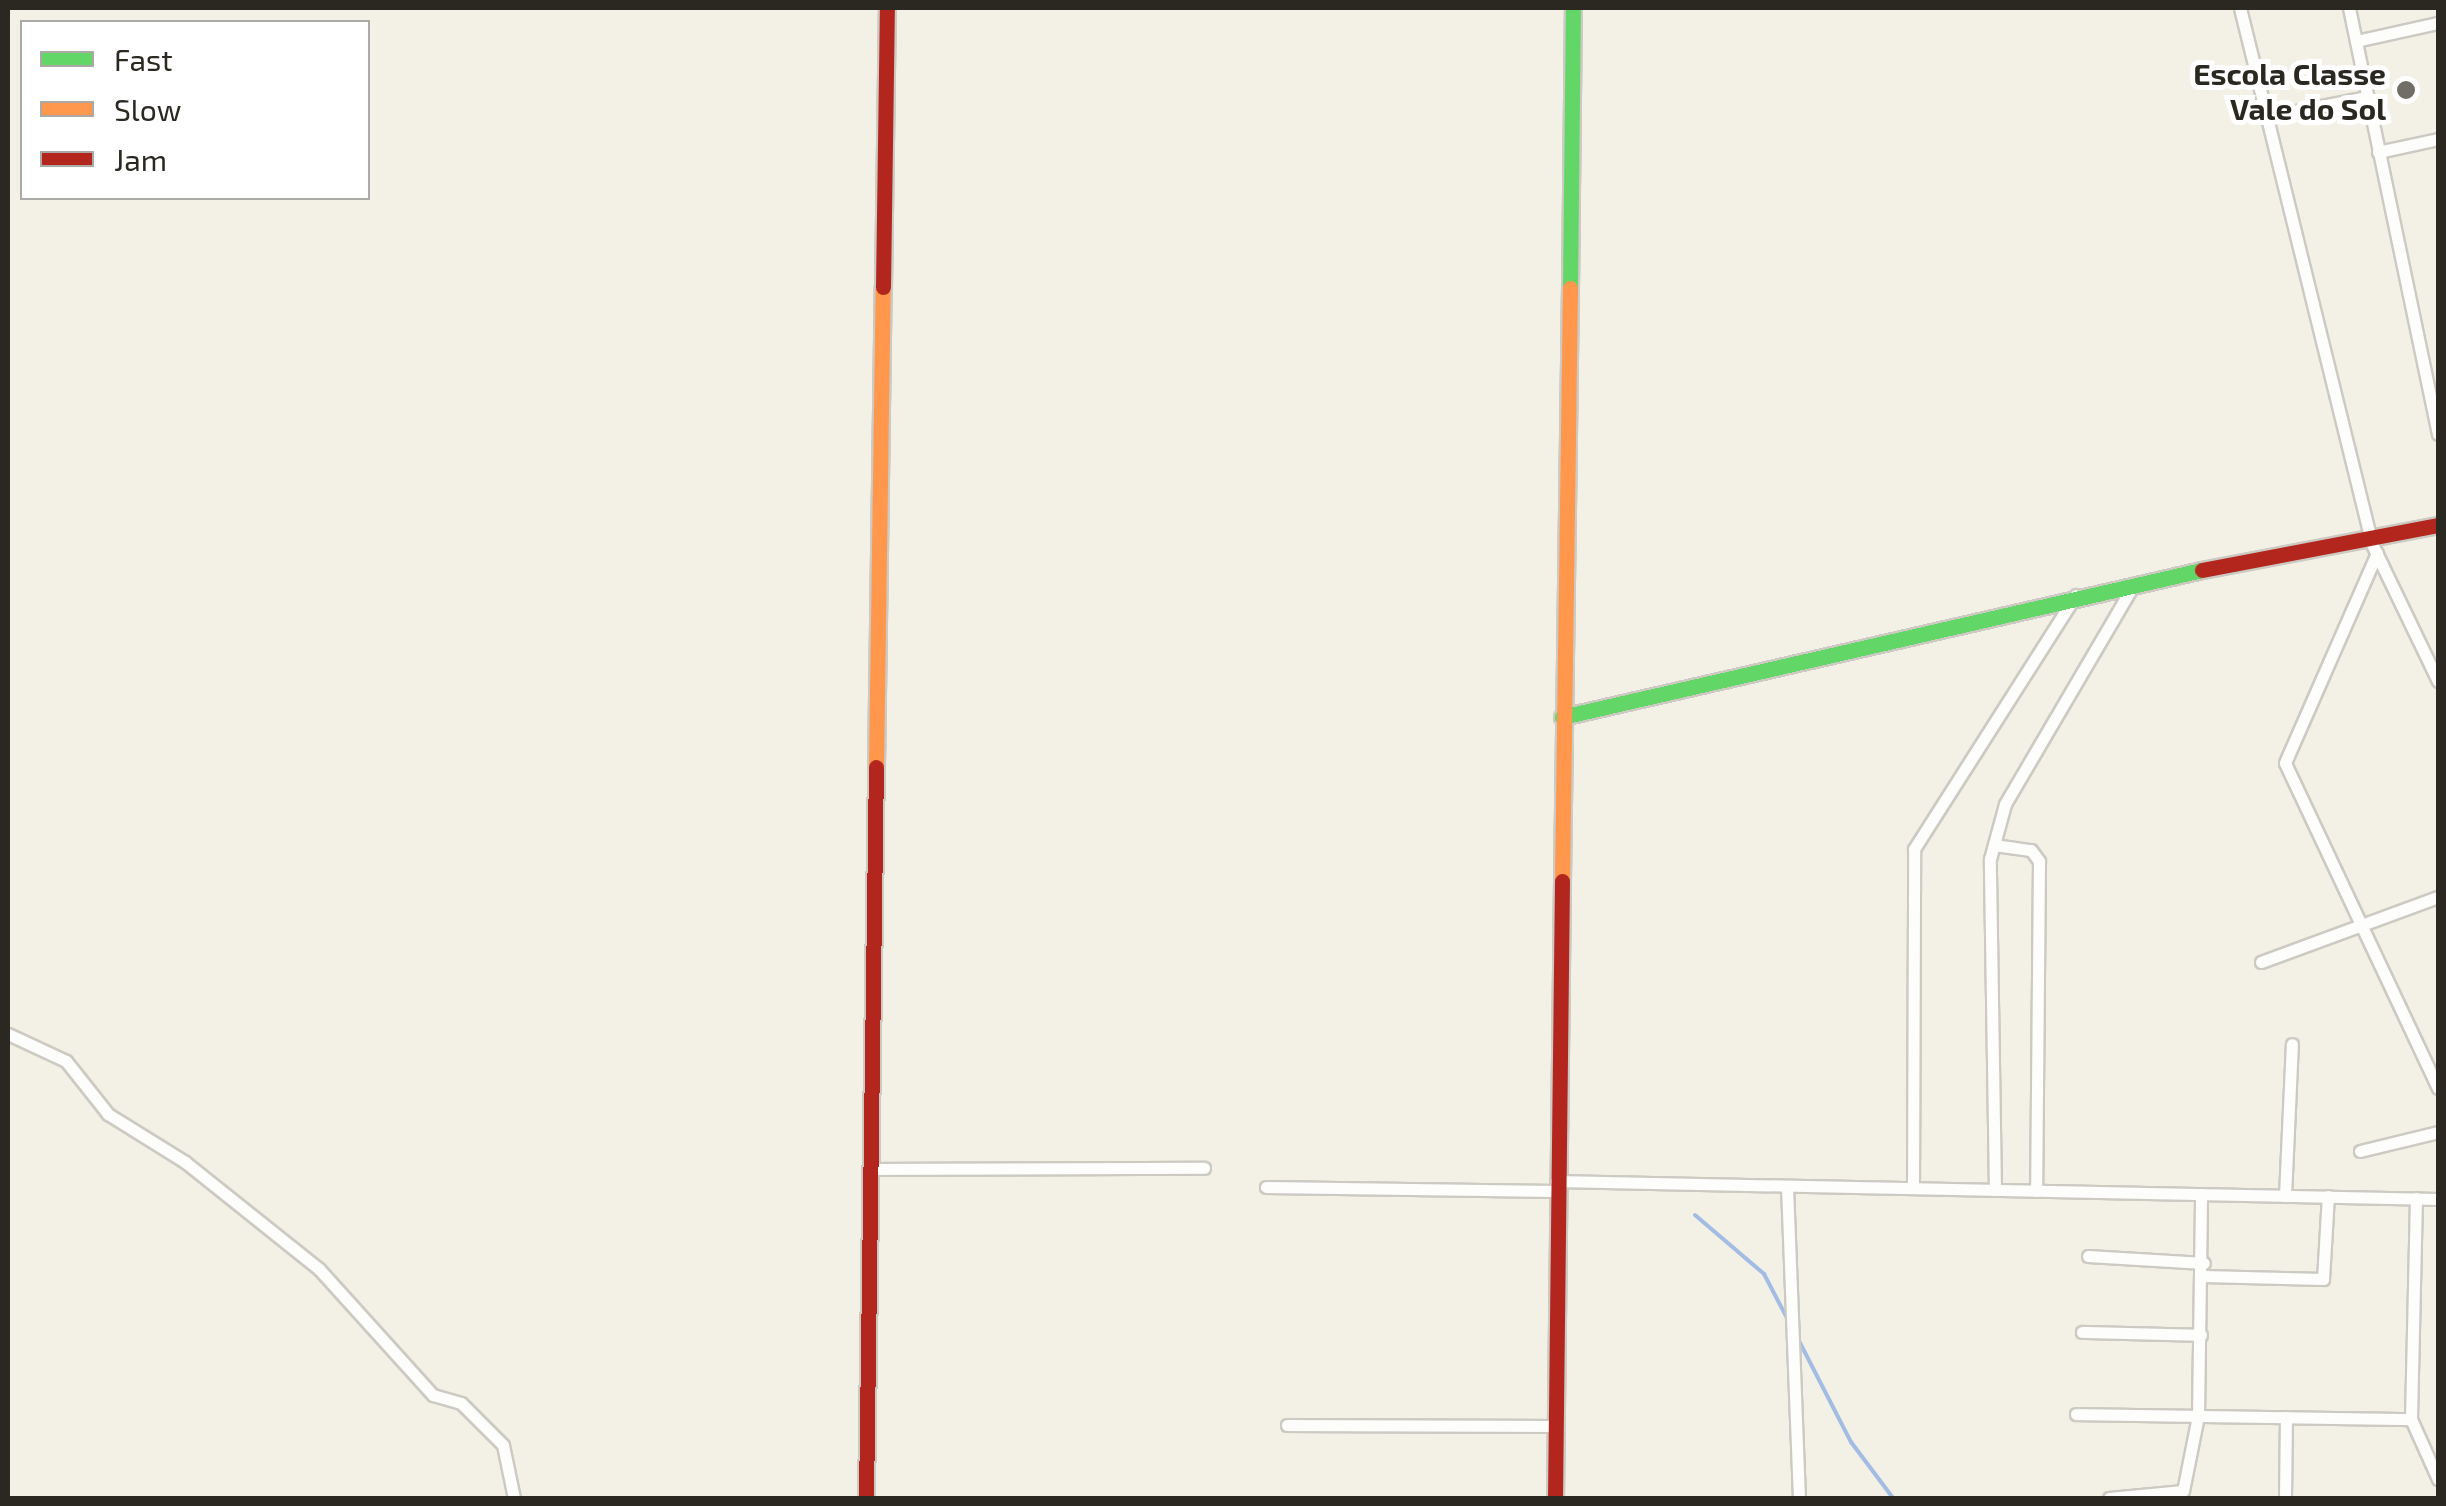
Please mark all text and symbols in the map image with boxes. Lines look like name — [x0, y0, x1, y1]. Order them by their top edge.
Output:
legend — [20, 20, 370, 200]
text: Fast — [114, 41, 173, 77]
place label: Escola Classe Vale do Sol — [2193, 55, 2386, 126]
marker: Escola Classe Vale do Sol — [2395, 79, 2417, 101]
text: Slow — [114, 91, 181, 127]
text: Jam — [114, 141, 167, 177]

